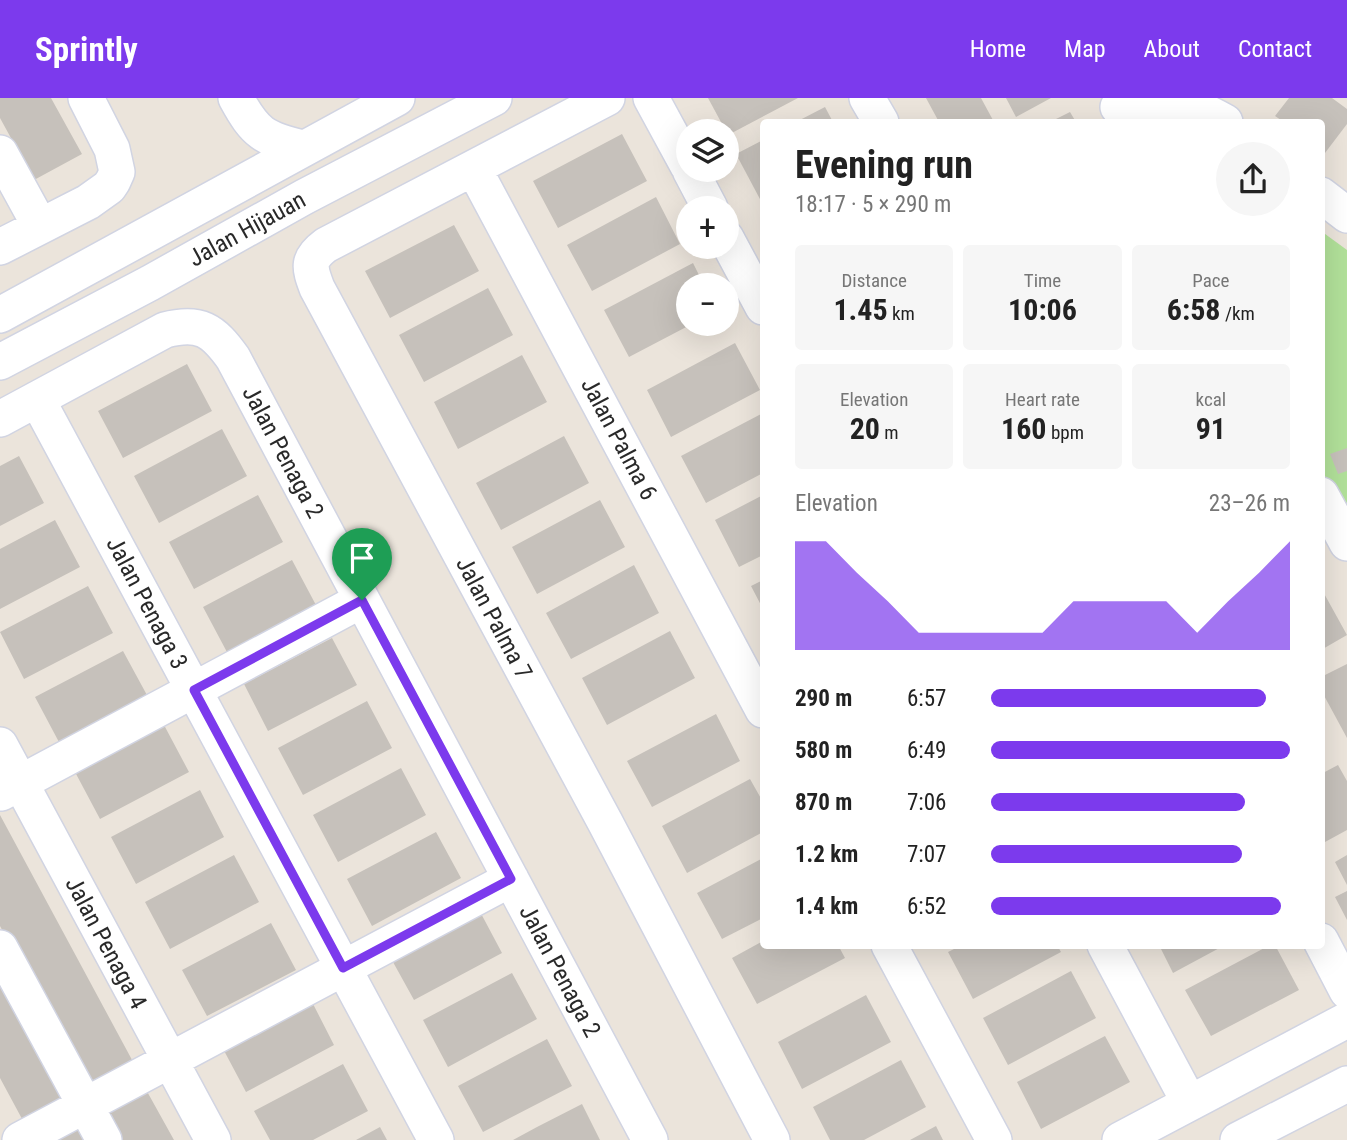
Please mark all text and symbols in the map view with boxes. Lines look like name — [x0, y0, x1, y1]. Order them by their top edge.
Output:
text: Sprintly — [35, 30, 138, 69]
text: Home — [970, 35, 1026, 63]
text: Map — [1064, 35, 1106, 63]
text: About — [1144, 35, 1200, 63]
text: Contact — [1238, 35, 1312, 63]
map controls — [676, 119, 739, 336]
button: layers — [676, 119, 739, 182]
button: share — [1216, 142, 1290, 216]
text: Evening run — [795, 143, 973, 187]
street label: Jalan Hijauan — [184, 185, 310, 273]
text: 18:17 · 5 × 290 m — [795, 191, 951, 218]
button: + — [676, 196, 739, 259]
text: Distance — [841, 269, 907, 292]
text: Time — [1024, 269, 1061, 292]
text: Pace — [1192, 269, 1229, 292]
button: − — [676, 273, 739, 336]
text: 1.45 — [833, 292, 888, 327]
text: 10:06 — [1008, 292, 1077, 327]
text: 6:58 — [1167, 292, 1221, 327]
text: km — [888, 302, 915, 325]
text: /km — [1221, 302, 1255, 325]
street label: Jalan Palma 6 — [575, 373, 663, 505]
street label: Jalan Penaga 2 — [236, 381, 330, 523]
text: Elevation — [840, 388, 908, 411]
text: Heart rate — [1005, 388, 1080, 411]
text: kcal — [1196, 388, 1226, 411]
text: 20 — [850, 411, 880, 446]
text: 160 — [1001, 411, 1047, 446]
text: 91 — [1196, 411, 1226, 446]
text: m — [880, 421, 899, 444]
text: bpm — [1047, 421, 1084, 444]
text: Elevation — [795, 490, 878, 517]
text: 23–26 m — [1209, 490, 1290, 517]
pin — [332, 528, 392, 600]
street label: Jalan Penaga 3 — [100, 532, 194, 674]
icon: arrive — [343, 539, 381, 577]
street label: Jalan Palma 7 — [450, 552, 538, 684]
text: 290 m — [795, 685, 852, 712]
text: 6:57 — [907, 685, 946, 712]
text: 580 m — [795, 737, 852, 764]
text: 6:49 — [907, 737, 946, 764]
text: 870 m — [795, 789, 852, 816]
text: 7:06 — [907, 789, 946, 816]
text: 1.2 km — [795, 841, 858, 868]
text: 7:07 — [907, 841, 946, 868]
street label: Jalan Penaga 4 — [59, 872, 153, 1014]
text: 1.4 km — [795, 893, 858, 920]
text: 6:52 — [907, 893, 946, 920]
street label: Jalan Penaga 2 — [513, 900, 607, 1042]

